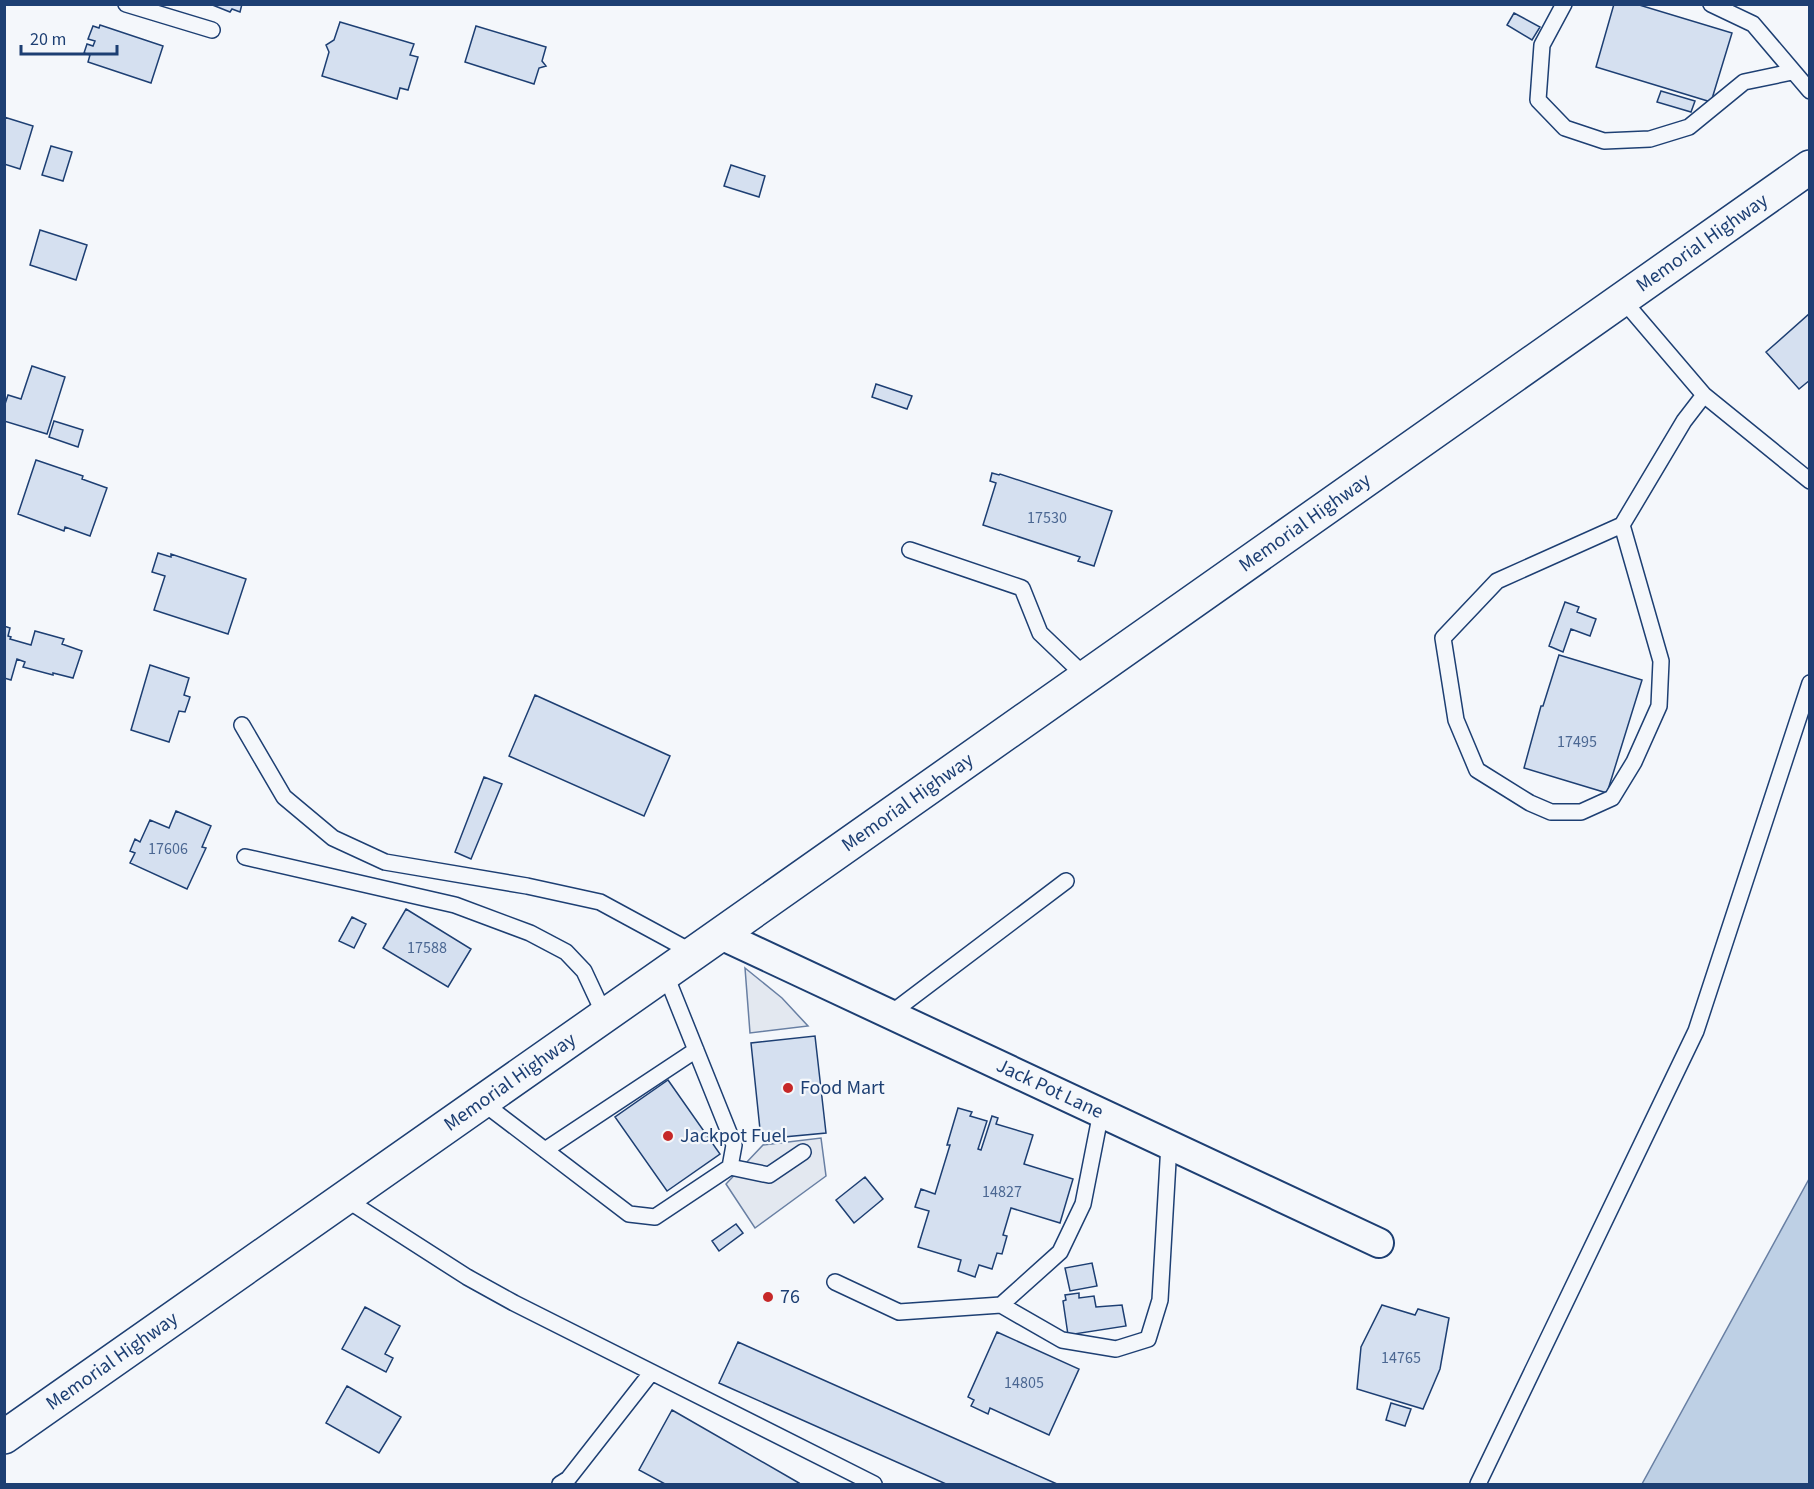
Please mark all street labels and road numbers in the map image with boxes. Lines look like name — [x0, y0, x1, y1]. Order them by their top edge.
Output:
street label: Memorial Highway — [1631, 186, 1774, 299]
street label: Memorial Highway — [1233, 466, 1377, 579]
street label: Memorial Highway — [836, 746, 980, 859]
street label: Memorial Highway — [438, 1026, 582, 1138]
street label: Jack Pot Lane — [992, 1052, 1108, 1126]
street label: Memorial Highway — [40, 1305, 184, 1417]

